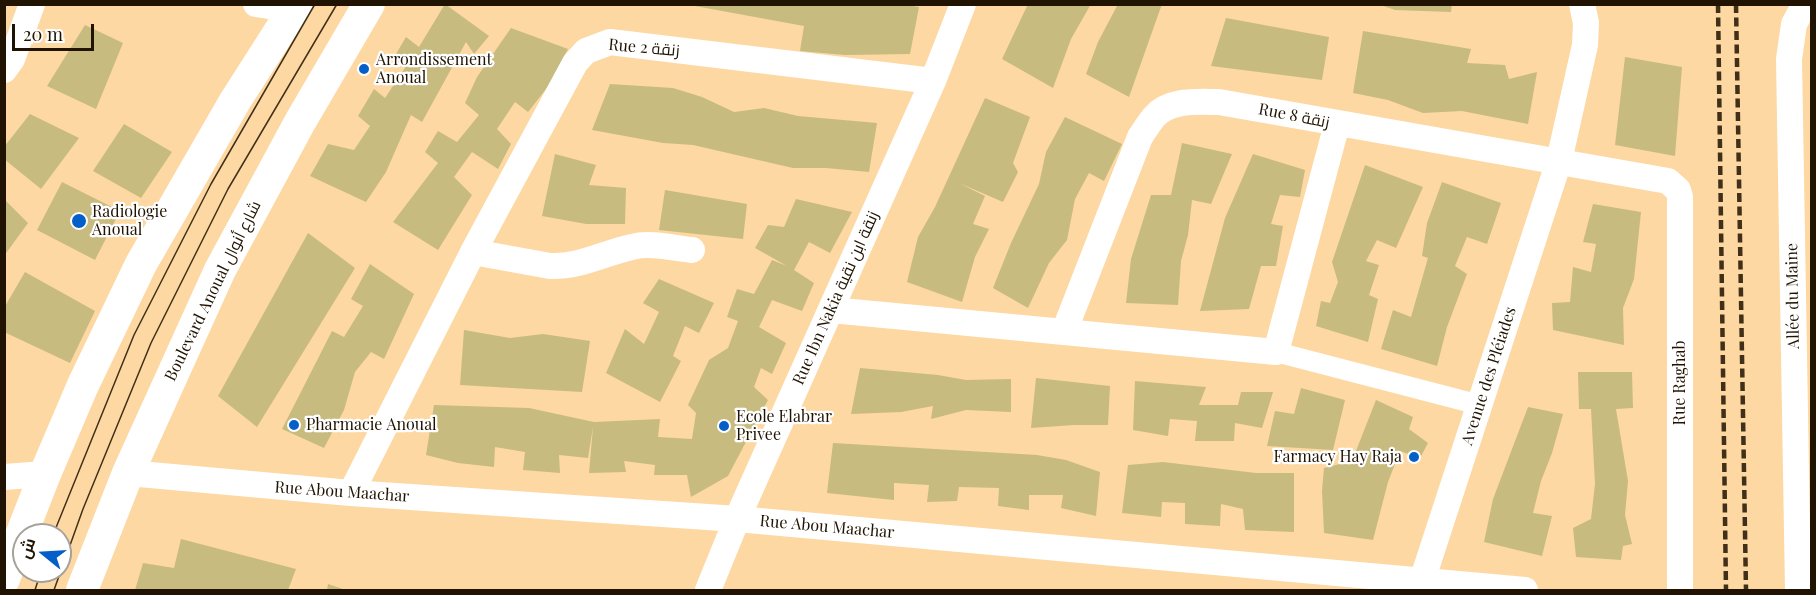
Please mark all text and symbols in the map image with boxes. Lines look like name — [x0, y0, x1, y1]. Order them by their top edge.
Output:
scale bar — [15, 12, 98, 50]
text: 20 m — [23, 22, 63, 46]
street label: Rue 2 زنقة — [608, 35, 680, 61]
place label: Arrondissement Anoual — [376, 50, 492, 88]
marker: Arrondissement Anoual — [357, 62, 371, 76]
street label: Rue 8 زنقة — [1257, 100, 1331, 132]
street label: Boulevard Anoual شارع أنوال — [161, 198, 265, 384]
place label: Radiologie Anoual — [92, 202, 167, 240]
street label: Rue Ibn Nakia زنقة ابن نقية — [789, 208, 883, 388]
marker: Radiologie Anoual — [70, 212, 88, 230]
street label: Allée du Maine — [1782, 243, 1804, 349]
street label: Avenue des Pléiades — [1458, 304, 1520, 448]
street label: Rue Raghab — [1670, 341, 1690, 425]
place label: Ecole Elabrar Privee — [736, 407, 832, 445]
place label: Pharmacie Anoual — [306, 415, 437, 435]
marker: Pharmacie Anoual — [287, 418, 301, 432]
marker: Ecole Elabrar Privee — [717, 419, 731, 433]
place label: Farmacy Hay Raja — [1274, 447, 1402, 467]
marker: Farmacy Hay Raja — [1407, 450, 1421, 464]
street label: Rue Abou Maachar — [274, 478, 410, 506]
street label: Rue Abou Maachar — [759, 512, 895, 542]
north arrow — [12, 523, 72, 583]
text: ش — [13, 535, 39, 561]

